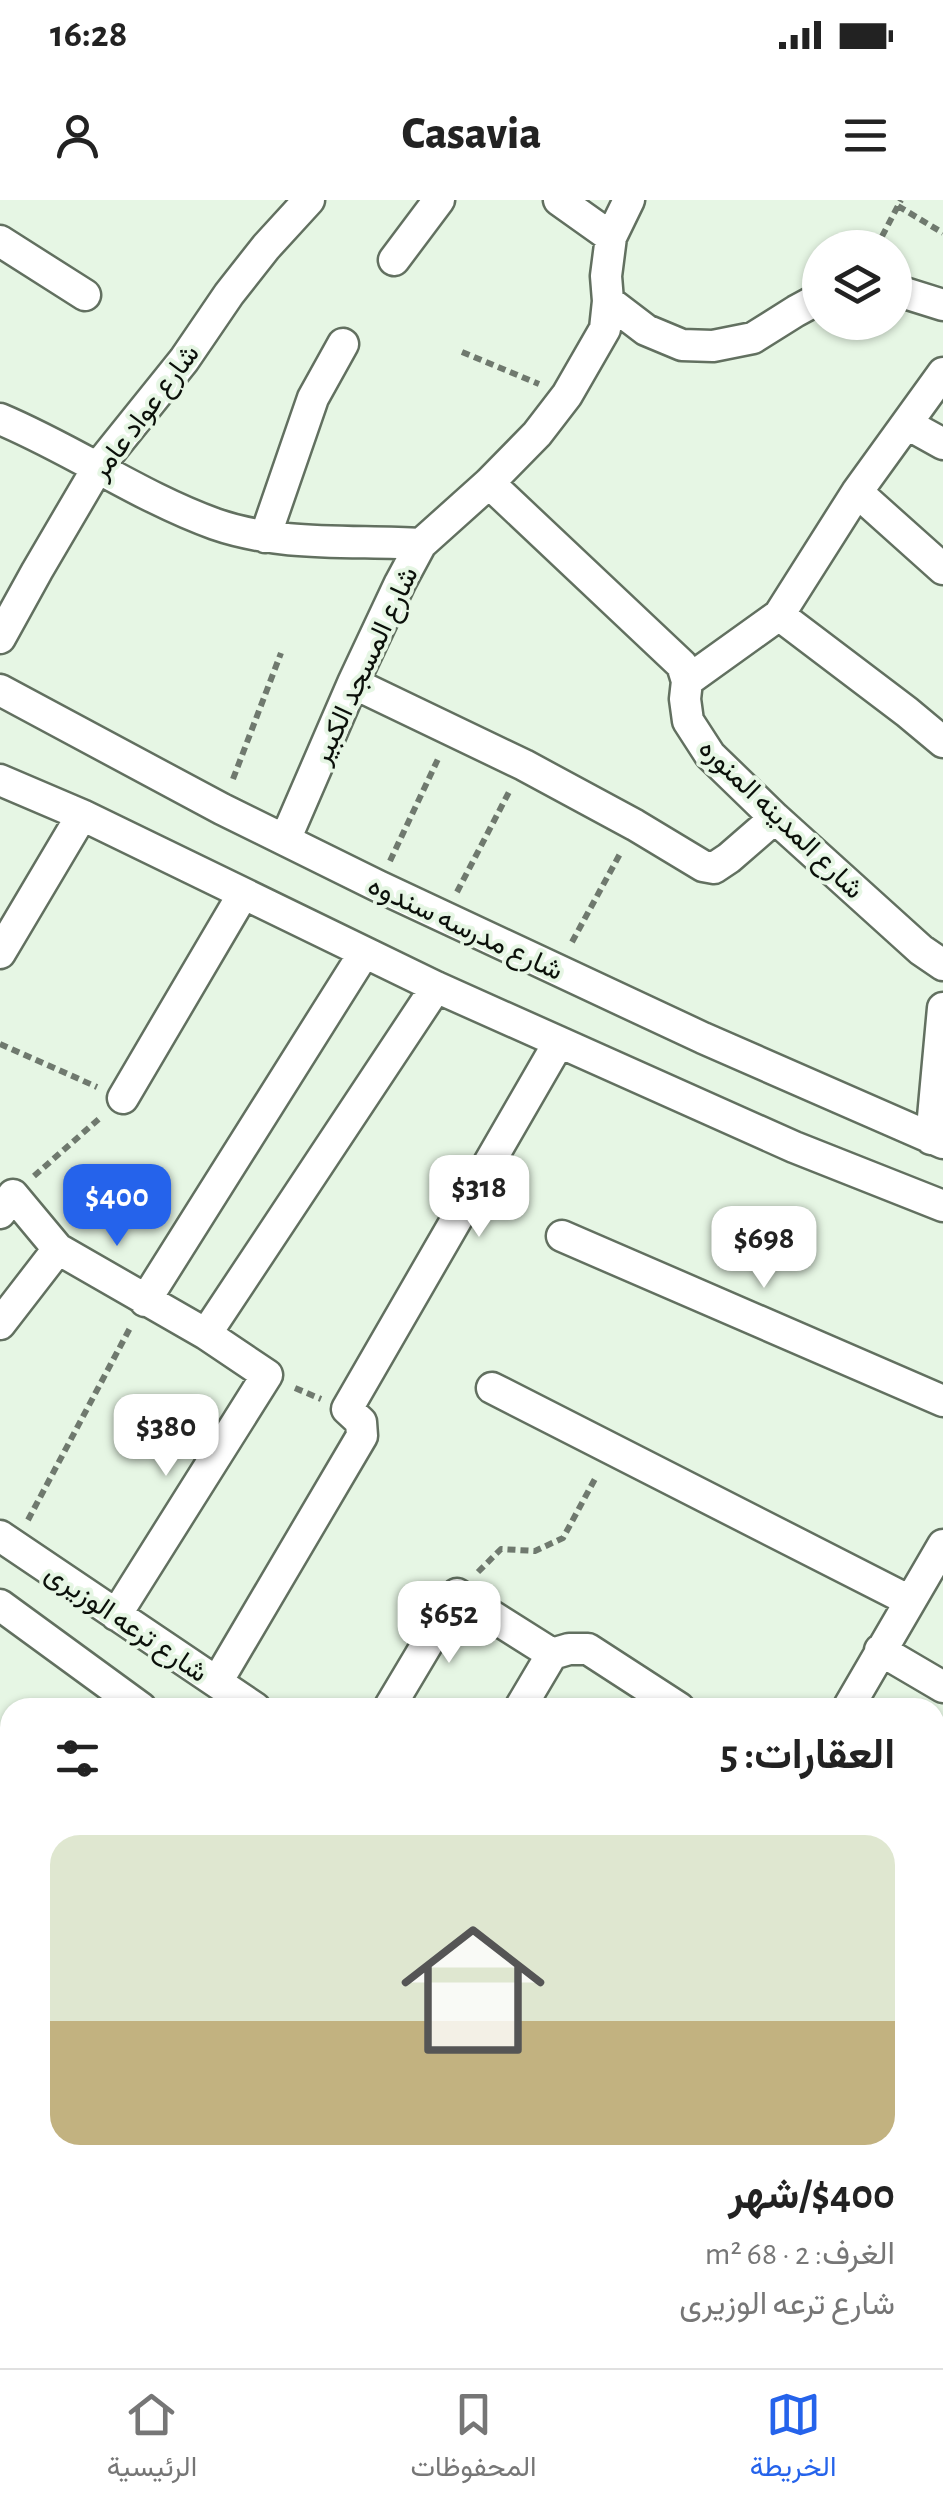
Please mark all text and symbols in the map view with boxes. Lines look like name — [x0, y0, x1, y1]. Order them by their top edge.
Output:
text: 16:28 — [50, 16, 127, 54]
icon: person — [50, 108, 105, 163]
icon: menu — [838, 108, 893, 163]
text: Casavia — [402, 112, 541, 157]
map controls — [802, 230, 912, 340]
button: layers — [802, 230, 912, 340]
street label: شارع عواد عامر — [86, 340, 207, 487]
street label: شارع المسجد الكبير — [307, 563, 426, 771]
street label: شارع المدينه المنوره — [691, 734, 868, 907]
street label: شارع مدرسه سندوه — [362, 871, 567, 989]
pin: $318 — [420, 1155, 538, 1240]
pin: $400 — [58, 1164, 176, 1249]
text: $318 — [451, 1171, 507, 1203]
text: $400 — [85, 1180, 149, 1212]
pin: $698 — [705, 1206, 823, 1291]
text: $698 — [733, 1222, 795, 1254]
pin: $380 — [107, 1394, 225, 1479]
text: $380 — [136, 1410, 196, 1442]
street label: شارع ترعه الوزيرى — [38, 1559, 212, 1691]
pin: $652 — [390, 1581, 508, 1666]
text: $652 — [420, 1597, 478, 1629]
icon: filters — [50, 1731, 105, 1786]
text: العقارات: 5 — [720, 1734, 895, 1776]
icon: home — [383, 1900, 563, 2080]
text: $400/شهر — [728, 2174, 895, 2216]
text: الغرف: 2 · 68 m² — [705, 2238, 895, 2270]
text: شارع ترعه الوزيرى — [679, 2288, 895, 2320]
tab: الرئيسية — [107, 2387, 197, 2491]
tab: المحفوظات — [410, 2387, 537, 2491]
tab: الخريطة — [750, 2387, 836, 2491]

